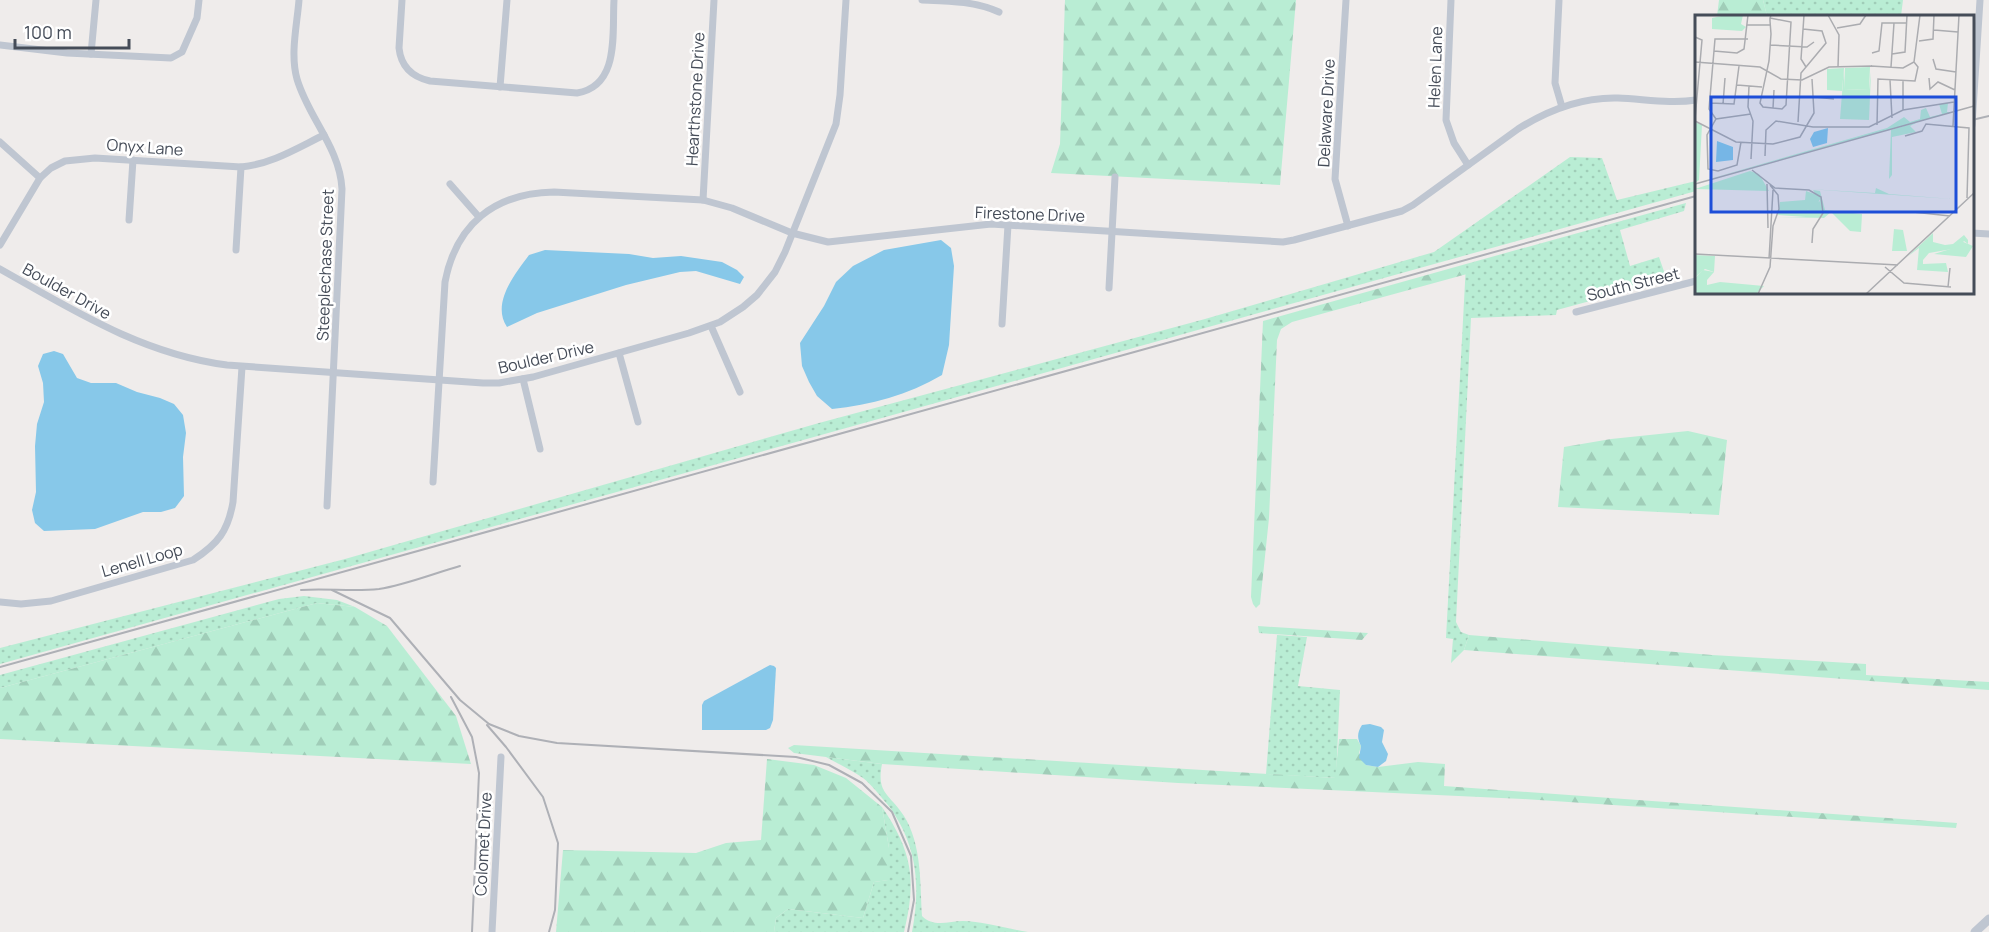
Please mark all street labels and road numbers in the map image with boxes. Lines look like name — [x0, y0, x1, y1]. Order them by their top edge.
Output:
street label: Helen Lane — [1423, 26, 1447, 108]
street label: Hearthstone Drive — [681, 31, 709, 167]
street label: Delaware Drive — [1312, 58, 1340, 168]
street label: Onyx Lane — [106, 133, 184, 161]
street label: Steeplechase Street — [311, 189, 339, 341]
street label: Firestone Drive — [975, 201, 1085, 227]
street label: Boulder Drive — [19, 258, 115, 324]
street label: South Street — [1584, 262, 1682, 306]
street label: Boulder Drive — [496, 335, 596, 379]
street label: Lenell Loop — [99, 538, 185, 582]
street label: Colomet Drive — [469, 791, 497, 897]

